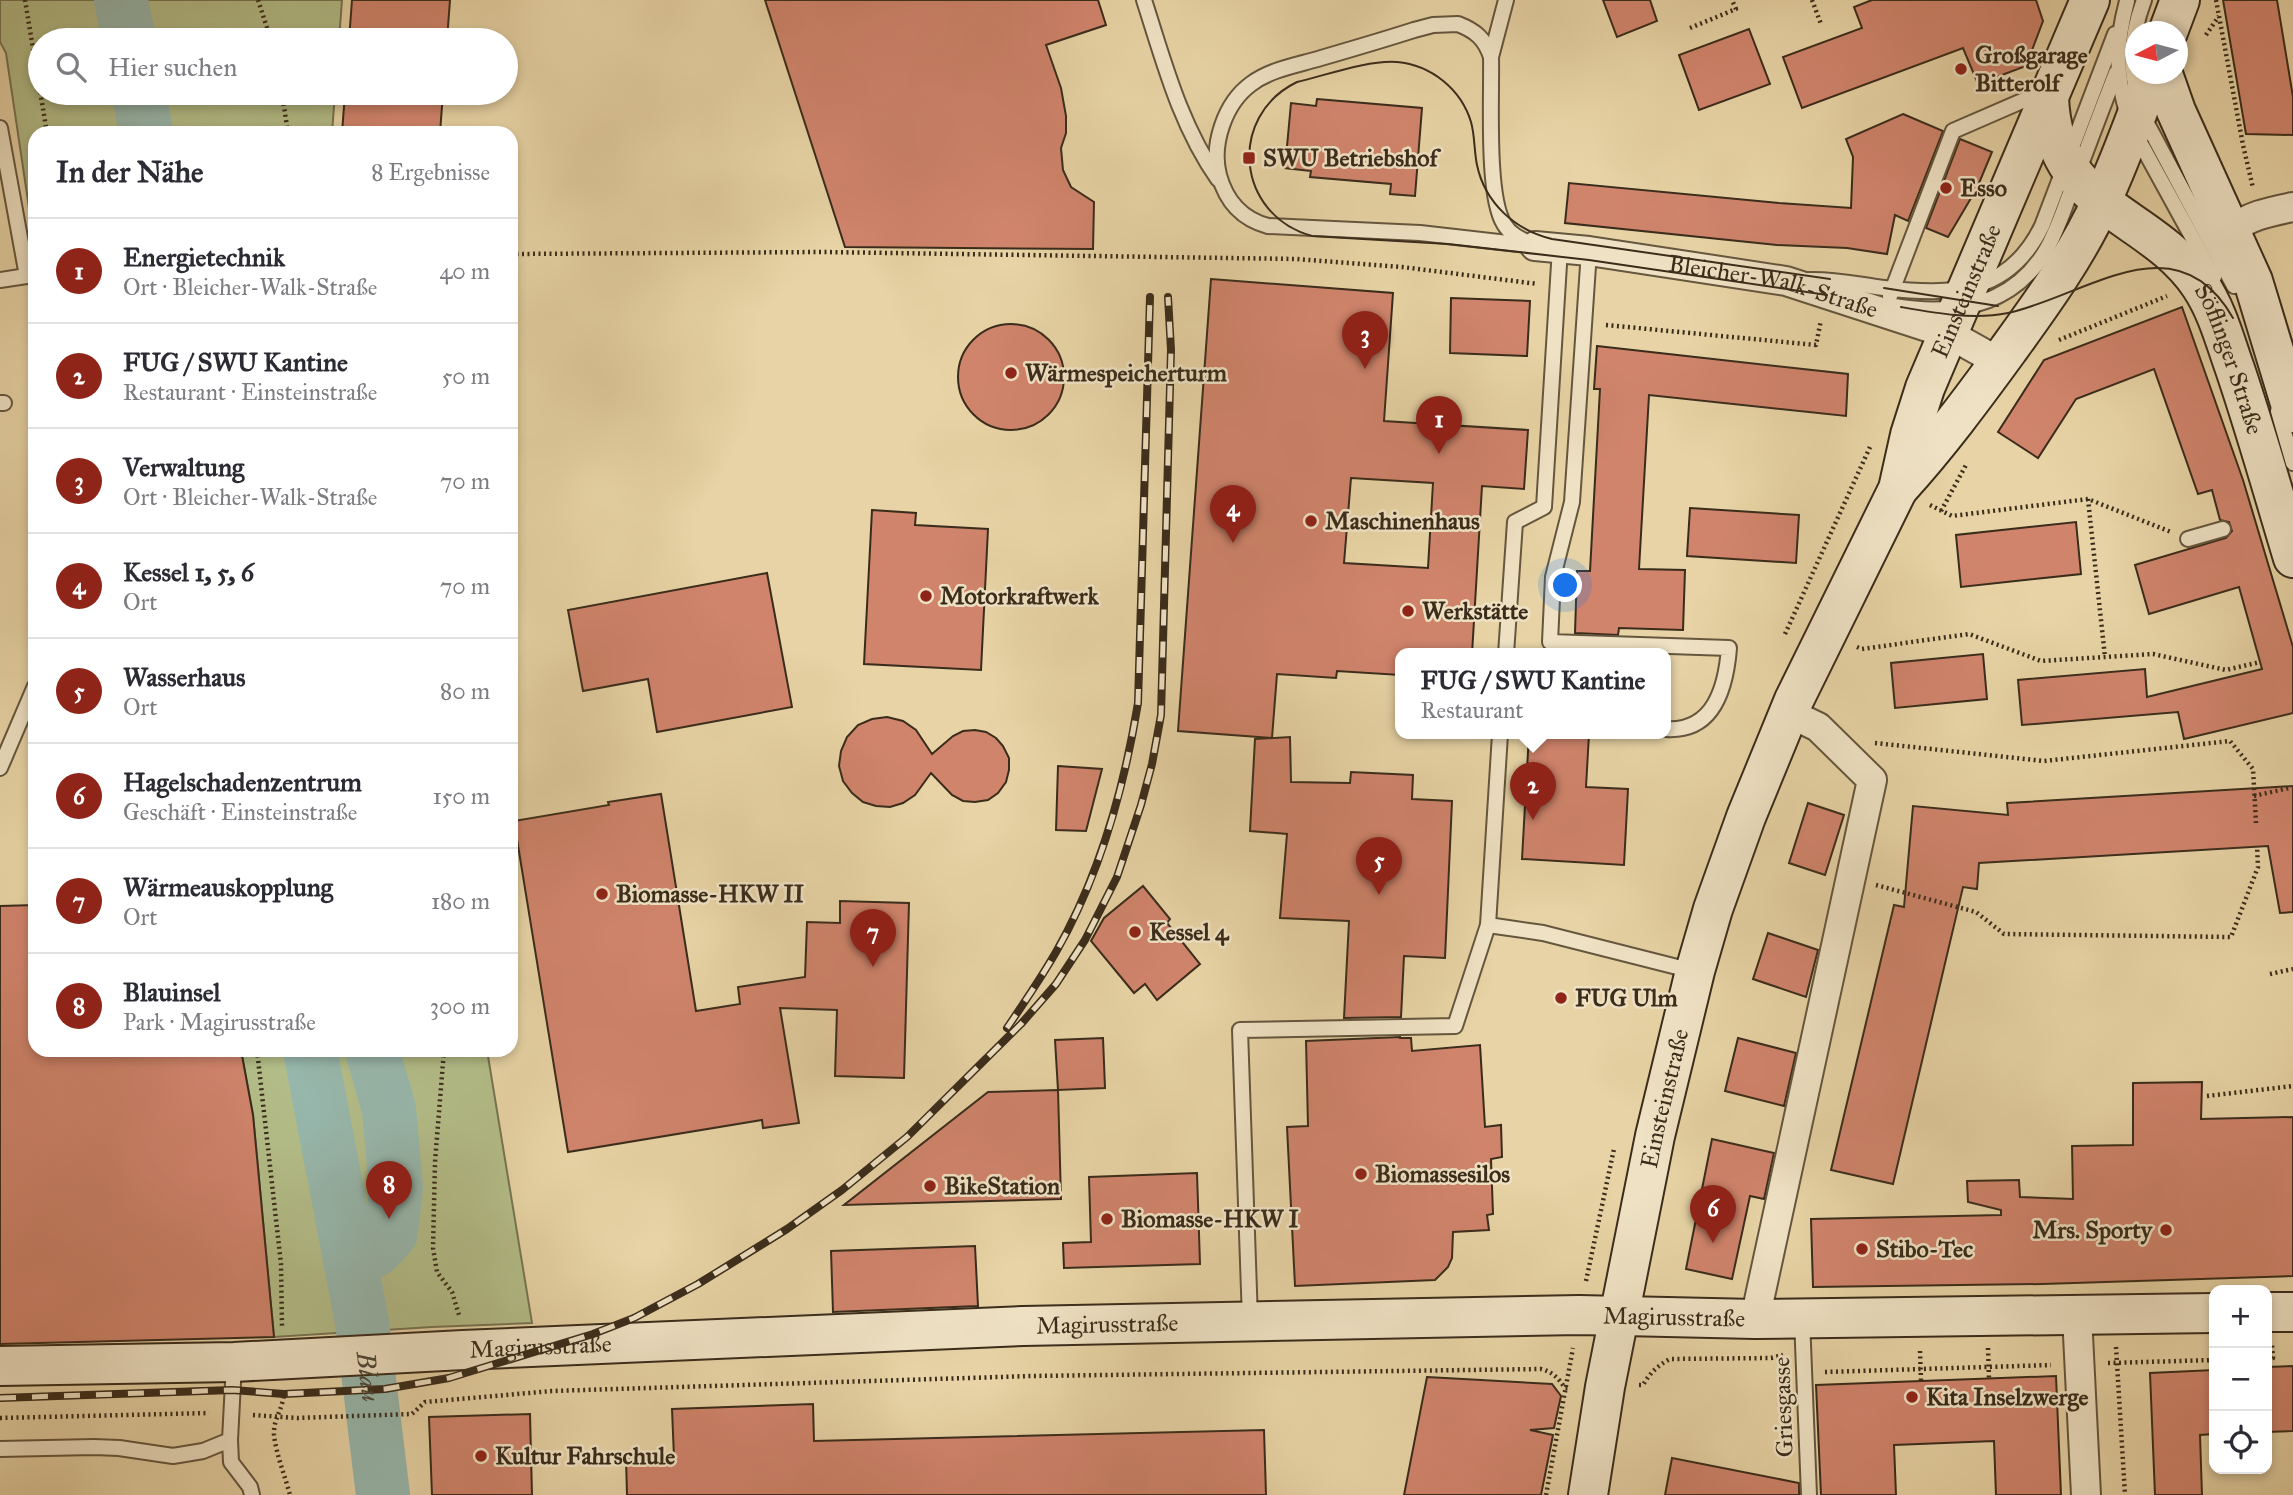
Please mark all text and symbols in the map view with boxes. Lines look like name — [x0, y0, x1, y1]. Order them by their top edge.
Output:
north arrow — [2125, 21, 2188, 84]
search box — [28, 28, 518, 105]
place label: Großgarage Bitterolf — [1975, 40, 2088, 98]
icon: search — [52, 48, 90, 86]
text: Hier suchen — [108, 51, 237, 83]
marker: Großgarage Bitterolf — [1953, 61, 1969, 77]
place label: SWU Betriebshof — [1263, 143, 1441, 173]
marker: SWU Betriebshof — [1241, 150, 1257, 166]
text: In der Nähe — [56, 154, 204, 190]
text: 8 Ergebnisse — [371, 158, 490, 186]
place label: Esso — [1960, 173, 2007, 203]
marker: Esso — [1938, 180, 1954, 196]
street label: Einsteinstraße — [1925, 220, 2008, 363]
text: Energietechnik — [123, 241, 285, 273]
street label: Bleicher-Walk-Straße — [1666, 248, 1882, 325]
text: 1 — [74, 257, 84, 285]
text: 40 m — [440, 257, 490, 285]
text: Ort · Bleicher-Walk-Straße — [123, 273, 377, 301]
street label: Söflinger Straße — [2188, 278, 2270, 438]
pin: 3 — [1342, 311, 1388, 369]
text: FUG / SWU Kantine — [123, 346, 348, 378]
place label: Wärmespeicherturm — [1025, 358, 1228, 388]
text: 2 — [73, 362, 85, 390]
text: 50 m — [442, 362, 490, 390]
marker: Wärmespeicherturm — [1003, 365, 1019, 381]
text: Restaurant · Einsteinstraße — [123, 378, 377, 406]
pin: 1 — [1416, 396, 1462, 454]
text: Verwaltung — [123, 451, 244, 483]
text: 3 — [74, 467, 84, 495]
text: 70 m — [440, 467, 490, 495]
text: Ort · Bleicher-Walk-Straße — [123, 483, 377, 511]
pin: 4 — [1210, 485, 1256, 543]
place label: Maschinenhaus — [1325, 506, 1480, 536]
marker: Maschinenhaus — [1303, 513, 1319, 529]
text: Kessel 1, 5, 6 — [123, 556, 254, 588]
your location — [1548, 568, 1582, 602]
text: 4 — [73, 572, 85, 600]
text: 70 m — [440, 572, 490, 600]
place label: Motorkraftwerk — [940, 581, 1099, 611]
text: Ort — [123, 588, 157, 616]
marker: Motorkraftwerk — [918, 588, 934, 604]
place label: Werkstätte — [1422, 596, 1528, 626]
marker: Werkstätte — [1400, 603, 1416, 619]
popup — [1395, 648, 1671, 739]
text: Wasserhaus — [123, 661, 246, 693]
text: FUG / SWU Kantine — [1421, 664, 1645, 696]
text: 5 — [74, 677, 84, 705]
text: 80 m — [440, 677, 490, 705]
text: Ort — [123, 693, 157, 721]
text: Restaurant — [1421, 696, 1524, 724]
pin: 2 — [1510, 762, 1556, 820]
text: Hagelschadenzentrum — [123, 766, 362, 798]
text: 6 — [73, 782, 85, 810]
text: 150 m — [433, 782, 490, 810]
text: Geschäft · Einsteinstraße — [123, 798, 357, 826]
pin: 5 — [1356, 837, 1402, 895]
text: Wärmeauskopplung — [123, 871, 333, 903]
place label: Biomasse-HKW II — [616, 879, 804, 909]
marker: Biomasse-HKW II — [594, 886, 610, 902]
text: 7 — [73, 887, 85, 915]
text: 180 m — [431, 887, 490, 915]
text: Ort — [123, 903, 157, 931]
pin: 7 — [850, 909, 896, 967]
place label: Kessel 4 — [1149, 917, 1230, 947]
marker: Kessel 4 — [1127, 924, 1143, 940]
text: Blauinsel — [123, 976, 221, 1008]
place label: FUG Ulm — [1575, 983, 1679, 1013]
marker: FUG Ulm — [1553, 990, 1569, 1006]
text: 8 — [73, 992, 85, 1020]
text: 300 m — [430, 992, 490, 1020]
text: Park · Magirusstraße — [123, 1008, 316, 1036]
street label: Einsteinstraße — [1634, 1026, 1695, 1171]
place label: Biomassesilos — [1375, 1159, 1510, 1189]
pin: 8 — [366, 1161, 412, 1219]
marker: Biomassesilos — [1353, 1166, 1369, 1182]
place label: BikeStation — [944, 1171, 1060, 1201]
marker: BikeStation — [922, 1178, 938, 1194]
pin: 6 — [1690, 1185, 1736, 1243]
place label: Biomasse-HKW I — [1121, 1204, 1299, 1234]
marker: Biomasse-HKW I — [1099, 1211, 1115, 1227]
place label: Mrs. Sporty — [2033, 1215, 2154, 1245]
marker: Mrs. Sporty — [2158, 1222, 2174, 1238]
place label: Stibo-Tec — [1876, 1234, 1973, 1264]
marker: Stibo-Tec — [1854, 1241, 1870, 1257]
map controls — [2209, 1285, 2272, 1474]
button: + — [2209, 1285, 2272, 1348]
street label: Magirusstraße — [1603, 1301, 1745, 1334]
street label: Magirusstraße — [1036, 1308, 1179, 1341]
street label: Magirusstraße — [469, 1329, 612, 1365]
button: − — [2209, 1348, 2272, 1411]
water label: Blau — [350, 1349, 388, 1404]
street label: Griesgasse — [1766, 1356, 1800, 1458]
place label: Kita Inselzwerge — [1926, 1382, 2089, 1412]
marker: Kita Inselzwerge — [1904, 1389, 1920, 1405]
button: locate — [2209, 1411, 2272, 1474]
place label: Kultur Fahrschule — [495, 1441, 675, 1471]
marker: Kultur Fahrschule — [473, 1448, 489, 1464]

